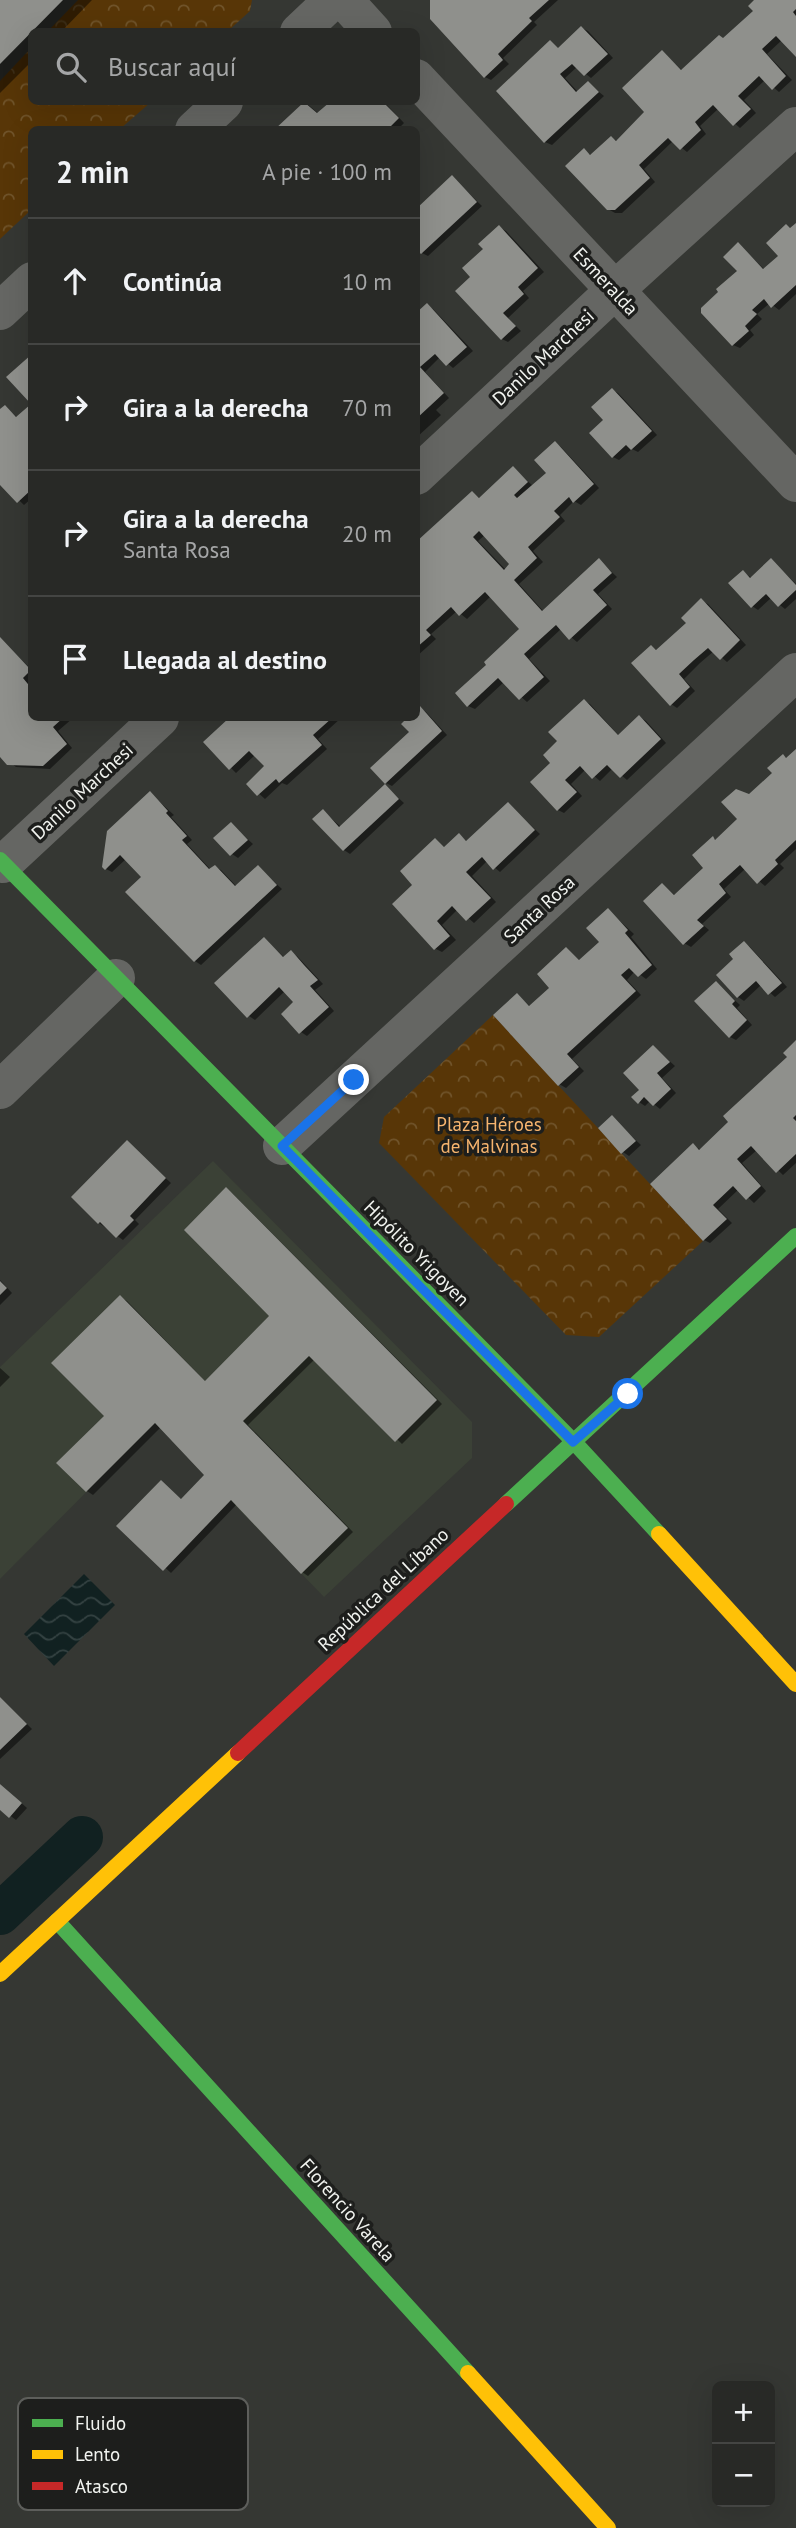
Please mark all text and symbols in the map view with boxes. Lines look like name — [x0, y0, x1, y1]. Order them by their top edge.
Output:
search box — [28, 28, 420, 105]
icon: search — [52, 48, 90, 86]
text: Buscar aquí — [108, 50, 236, 83]
text: 2 min — [56, 152, 129, 191]
text: A pie · 100 m — [262, 157, 392, 186]
street label: Esmeralda — [568, 242, 644, 320]
icon: ahead — [56, 262, 94, 300]
text: Continúa — [123, 265, 222, 298]
text: 10 m — [342, 267, 392, 296]
street label: Danilo Marchesi — [487, 304, 599, 410]
icon: right — [56, 388, 94, 426]
text: Gira a la derecha — [123, 391, 309, 424]
text: 70 m — [342, 393, 392, 422]
text: Gira a la derecha — [123, 502, 309, 535]
icon: right — [56, 514, 94, 552]
text: 20 m — [342, 519, 392, 548]
text: Santa Rosa — [123, 535, 231, 564]
icon: arrive — [56, 640, 94, 678]
text: Llegada al destino — [123, 643, 327, 676]
street label: Danilo Marchesi — [26, 738, 138, 844]
street label: Santa Rosa — [498, 870, 580, 948]
route end — [338, 1064, 369, 1095]
park label: Plaza Héroes de Malvinas — [436, 1112, 542, 1158]
street label: Hipólito Yrigoyen — [359, 1195, 475, 1311]
route start — [612, 1378, 643, 1409]
street label: República del Líbano — [313, 1522, 453, 1656]
street label: Florencio Varela — [295, 2153, 401, 2267]
map controls — [712, 2381, 775, 2507]
button: + — [712, 2381, 775, 2444]
legend — [18, 2398, 248, 2510]
text: Fluido — [75, 2411, 126, 2435]
text: Lento — [75, 2442, 120, 2466]
button: − — [712, 2444, 775, 2507]
text: Atasco — [75, 2474, 128, 2498]

